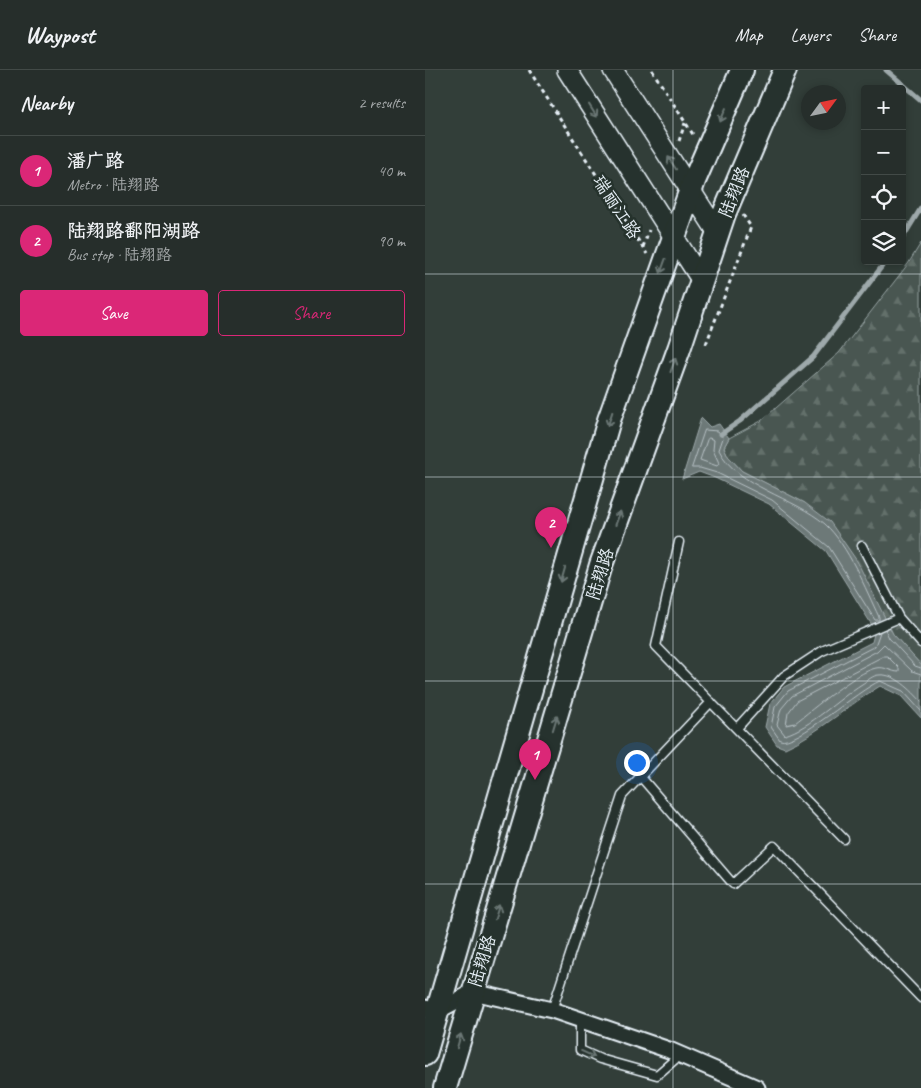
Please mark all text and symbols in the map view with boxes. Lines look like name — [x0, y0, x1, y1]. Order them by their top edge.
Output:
text: Waypost — [25, 20, 95, 50]
text: Map — [735, 24, 763, 46]
text: Layers — [791, 24, 830, 46]
text: Share — [858, 24, 896, 46]
north arrow — [801, 85, 846, 130]
map controls — [861, 85, 906, 265]
button: + — [861, 85, 906, 130]
text: Nearby — [20, 90, 73, 116]
text: 2 results — [358, 93, 405, 113]
one-way arrow — [589, 104, 599, 118]
one-way arrow — [717, 107, 727, 122]
button: − — [861, 130, 906, 175]
text: 潘广路 — [67, 149, 124, 173]
one-way arrow — [667, 156, 677, 170]
text: 1 — [32, 161, 40, 181]
text: 40 m — [378, 161, 405, 181]
street label: 陆翔路 — [714, 163, 754, 221]
street label: 瑞丽江路 — [588, 171, 646, 243]
text: Metro · 陆翔路 — [67, 175, 159, 195]
button: locate — [861, 175, 906, 220]
text: 陆翔路鄱阳湖路 — [67, 219, 200, 243]
button: layers — [861, 220, 906, 265]
text: 2 — [32, 231, 40, 251]
text: 90 m — [378, 231, 405, 251]
text: Bus stop · 陆翔路 — [67, 245, 172, 265]
one-way arrow — [658, 258, 668, 273]
button: Save — [20, 290, 208, 336]
button: Share — [218, 290, 405, 336]
one-way arrow — [669, 357, 678, 373]
one-way arrow — [605, 411, 614, 427]
pin: 2 — [535, 507, 567, 548]
one-way arrow — [614, 510, 624, 526]
street label: 陆翔路 — [582, 545, 618, 603]
one-way arrow — [557, 567, 567, 583]
one-way arrow — [551, 715, 561, 731]
pin: 1 — [519, 739, 551, 780]
your location — [624, 750, 650, 776]
one-way arrow — [493, 904, 503, 920]
street label: 陆翔路 — [464, 932, 500, 990]
one-way arrow — [454, 1034, 464, 1050]
one-way arrow — [580, 1049, 595, 1059]

